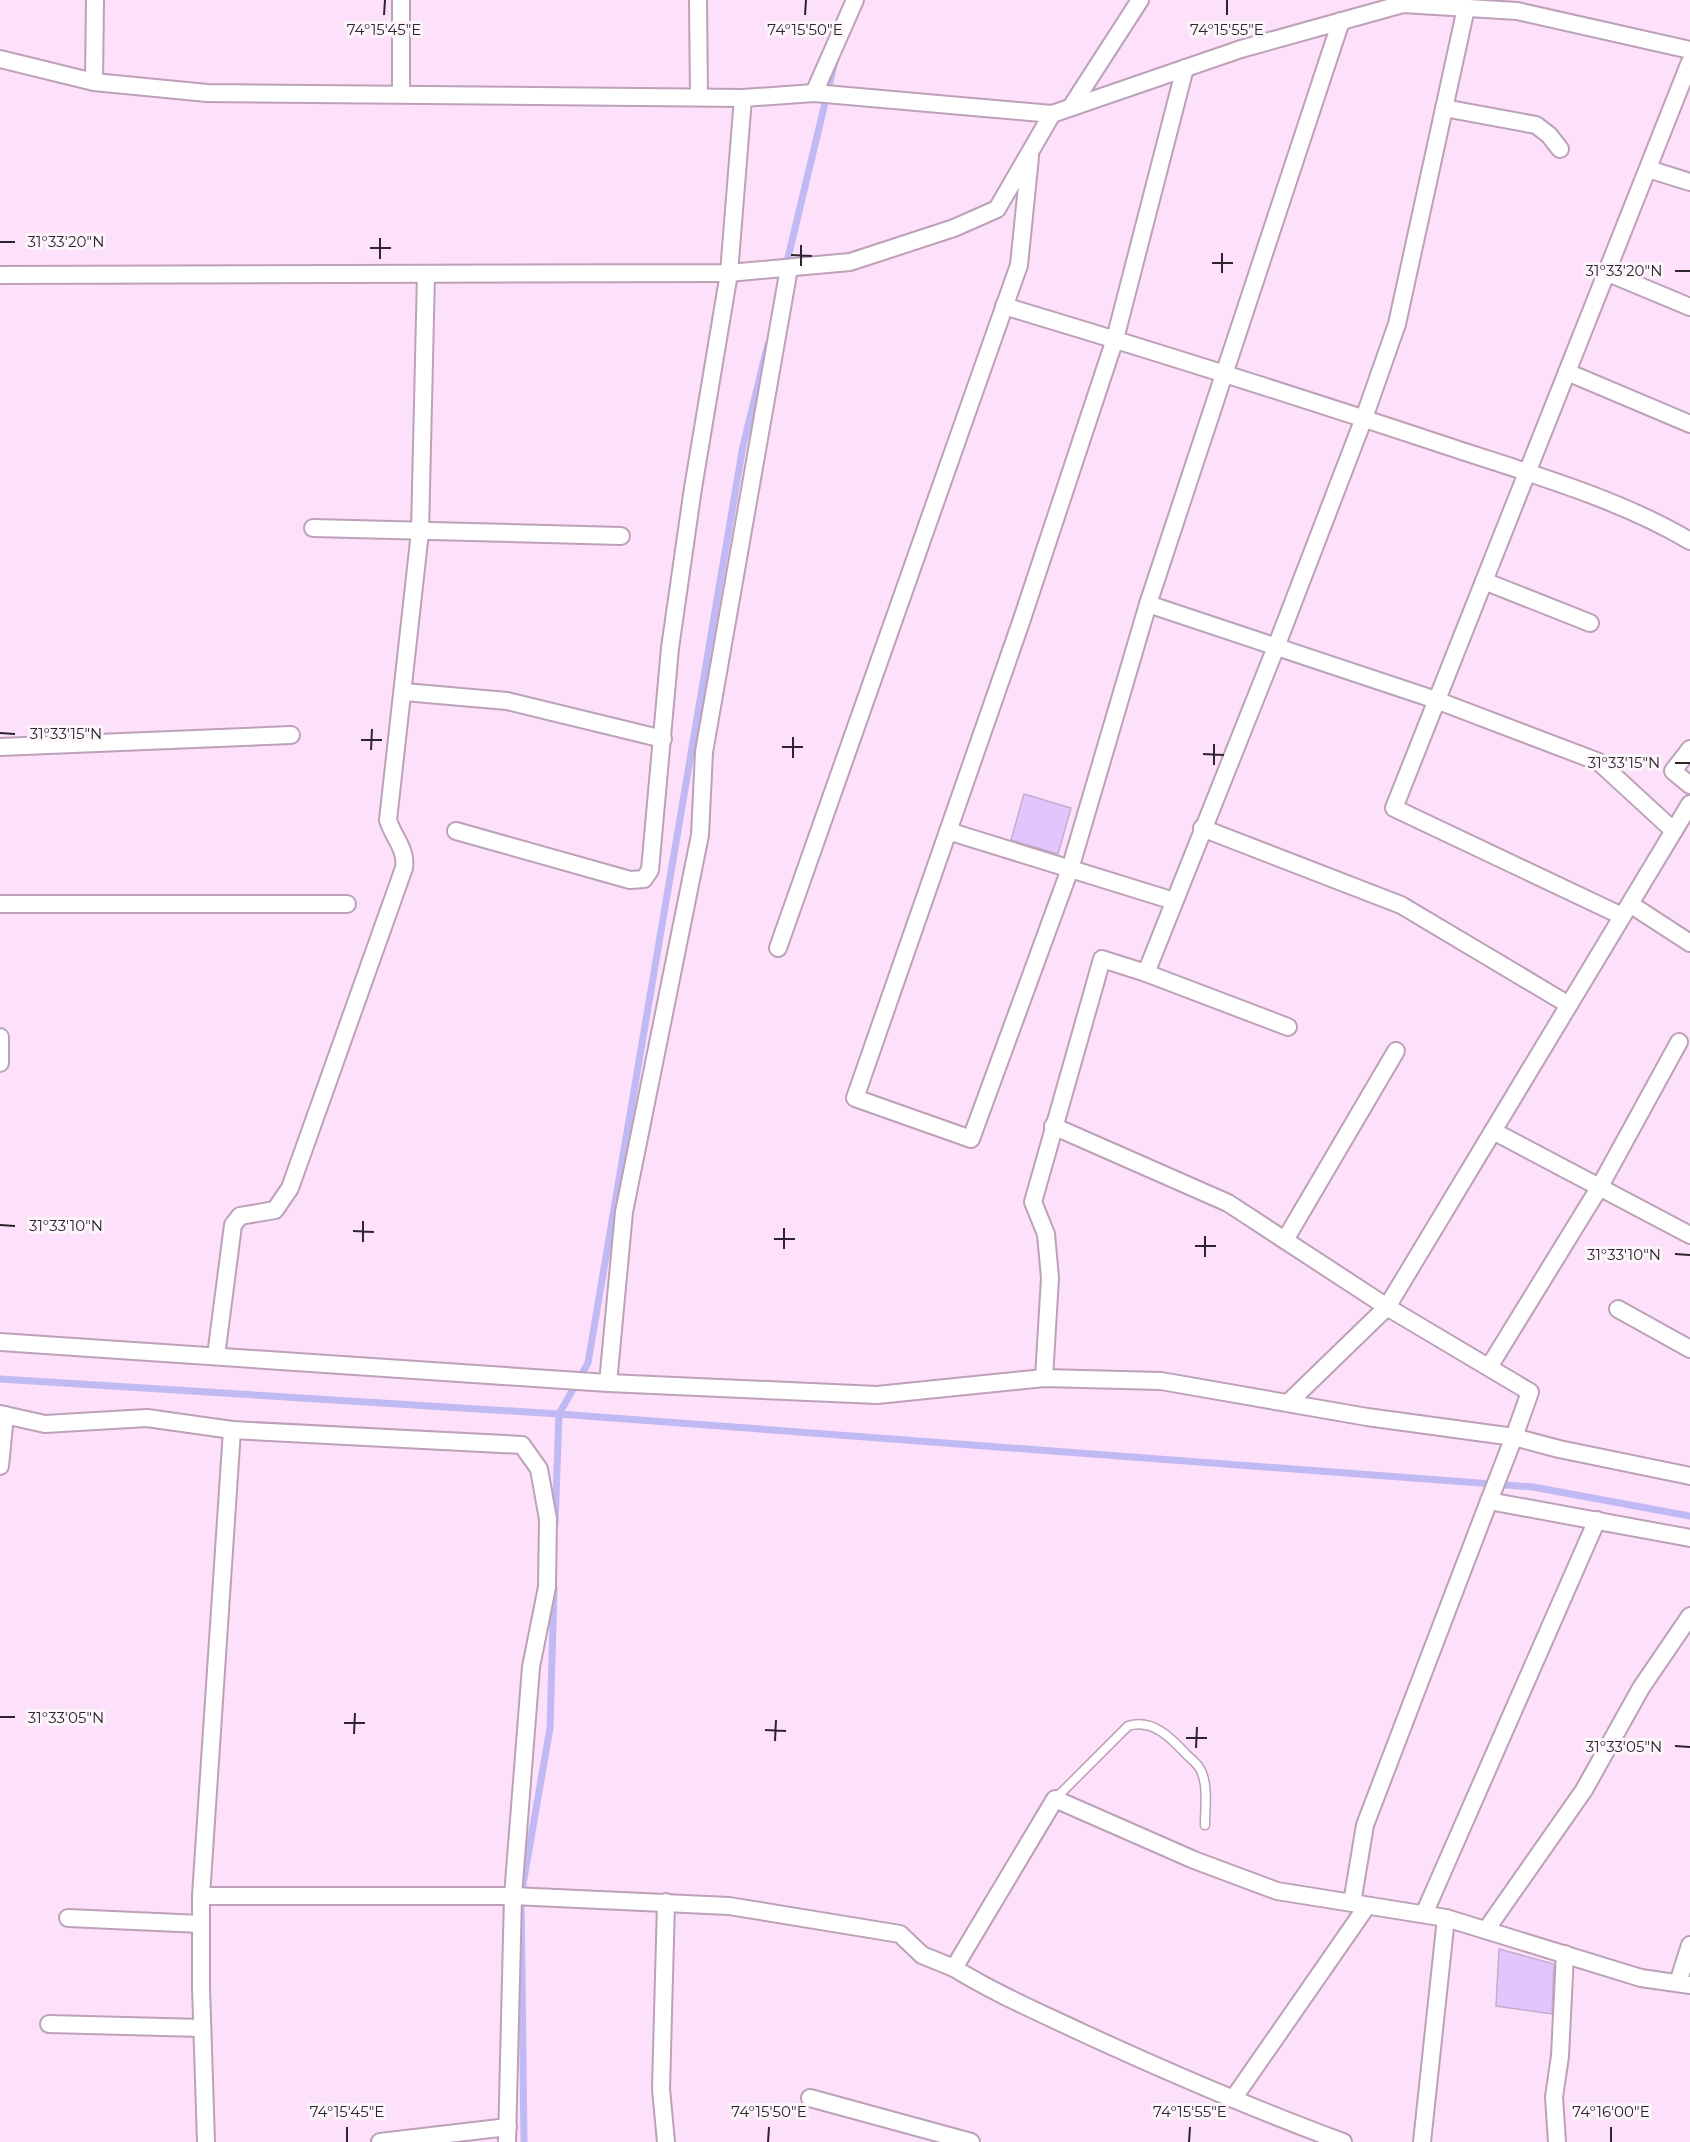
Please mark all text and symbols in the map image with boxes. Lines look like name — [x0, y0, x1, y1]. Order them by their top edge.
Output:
text: 74°15'45"E — [347, 20, 421, 39]
text: 74°15'50"E — [767, 20, 843, 39]
text: 74°15'55"E — [1190, 20, 1264, 39]
text: 31°33'20"N — [28, 232, 104, 251]
text: 31°33'20"N — [1586, 261, 1662, 280]
text: 31°33'15"N — [30, 724, 102, 743]
text: 31°33'15"N — [1588, 753, 1660, 772]
text: 31°33'10"N — [29, 1216, 103, 1235]
text: 31°33'10"N — [1587, 1245, 1661, 1264]
text: 31°33'05"N — [28, 1708, 104, 1727]
text: 31°33'05"N — [1586, 1737, 1662, 1756]
text: 74°15'45"E — [310, 2102, 384, 2121]
text: 74°15'50"E — [731, 2102, 807, 2121]
text: 74°15'55"E — [1153, 2102, 1227, 2121]
text: 74°16'00"E — [1572, 2102, 1650, 2121]

